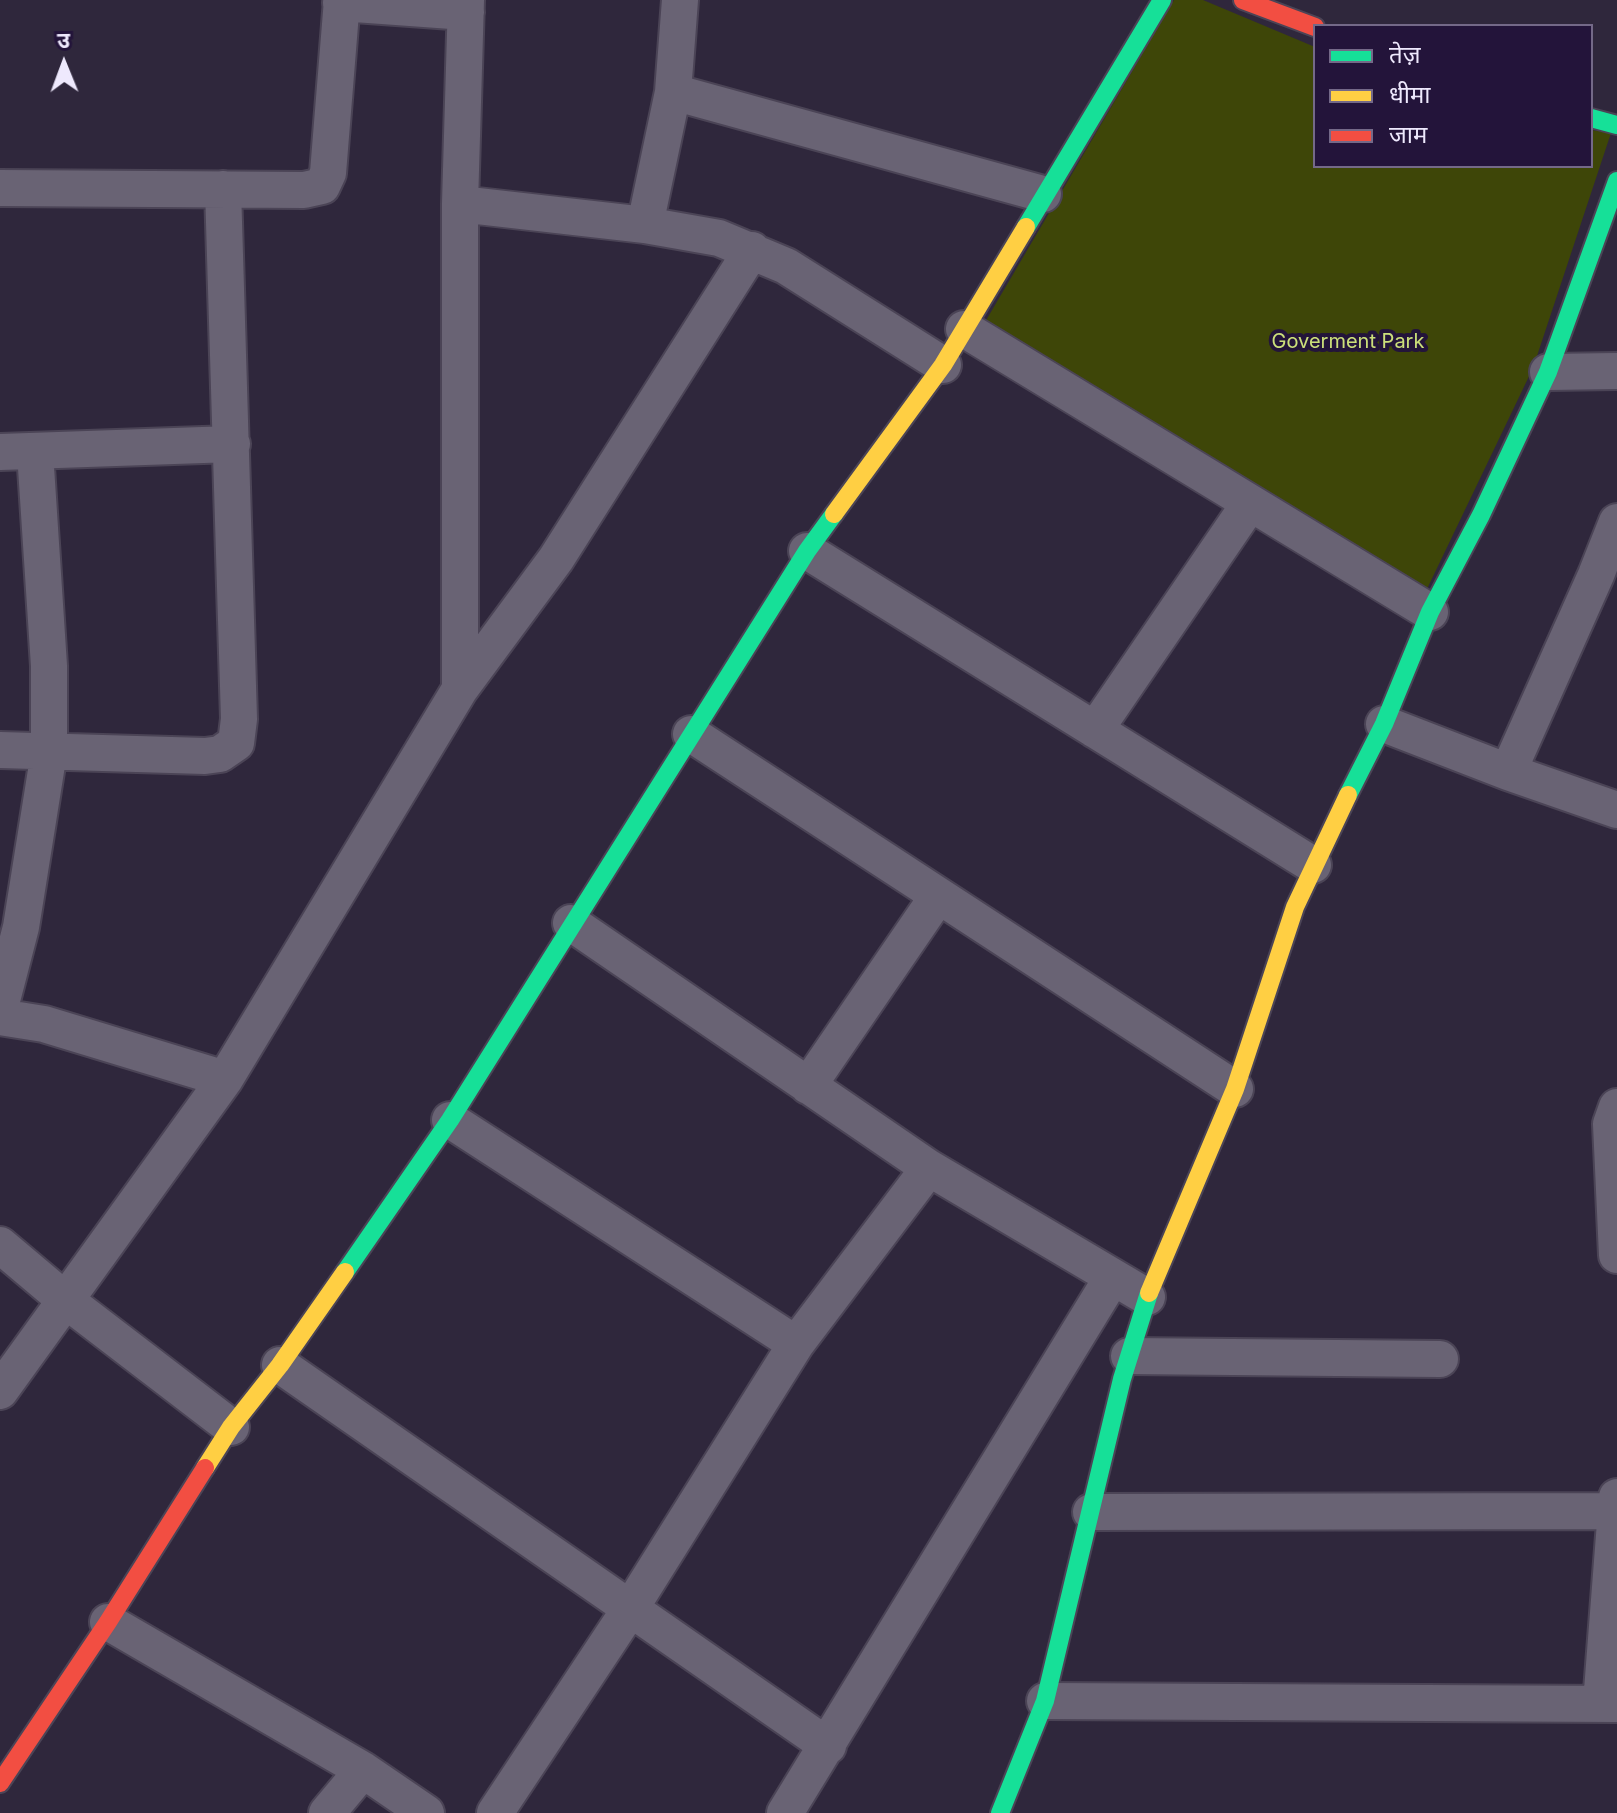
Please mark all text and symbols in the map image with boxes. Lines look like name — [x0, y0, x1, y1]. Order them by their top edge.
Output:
north arrow — [24, 24, 104, 104]
legend — [1313, 24, 1593, 168]
text: उ — [57, 27, 70, 53]
text: तेज़ — [1389, 40, 1421, 69]
text: धीमा — [1389, 80, 1431, 109]
text: जाम — [1389, 120, 1427, 149]
park label: Goverment Park — [1272, 330, 1424, 354]

